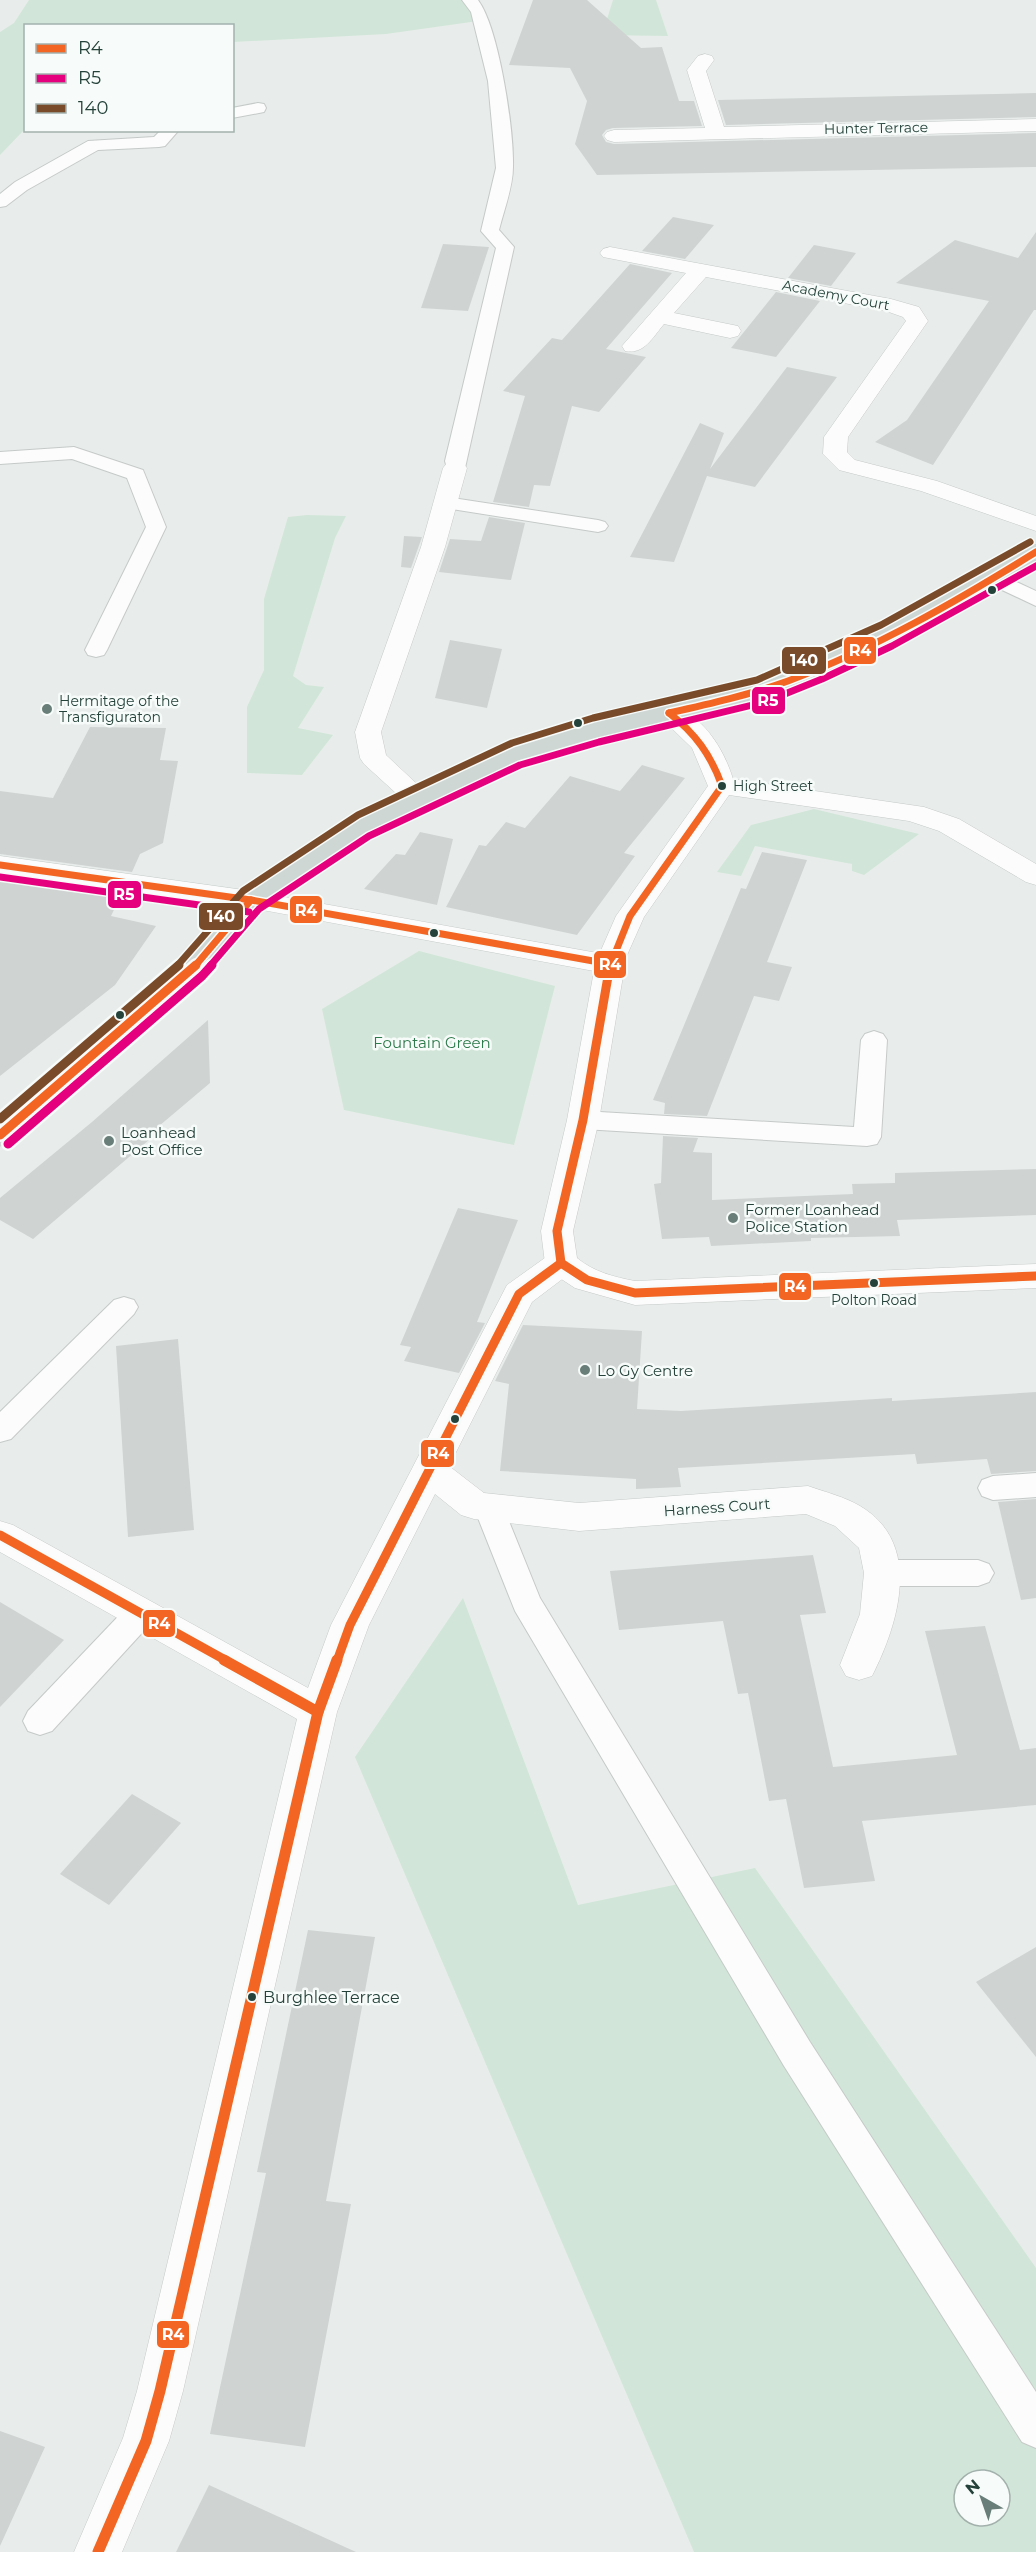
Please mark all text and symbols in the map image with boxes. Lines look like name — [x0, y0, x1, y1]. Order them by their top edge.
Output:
legend — [24, 24, 234, 132]
text: R4 — [78, 37, 103, 59]
text: R5 — [78, 67, 101, 89]
text: 140 — [78, 97, 108, 119]
street label: Hunter Terrace — [824, 118, 928, 138]
street label: Academy Court — [781, 276, 892, 314]
unlabelled marker — [986, 584, 998, 596]
line badge: R4 — [843, 636, 877, 665]
text: R4 — [849, 641, 871, 660]
line badge: 140 — [781, 646, 827, 675]
text: 140 — [790, 651, 818, 670]
line badge: R5 — [751, 686, 786, 715]
text: R5 — [757, 691, 779, 710]
place label: Hermitage of the Transfiguraton — [59, 692, 179, 726]
marker: Hermitage of the Transfiguraton — [40, 702, 54, 716]
unlabelled marker — [572, 717, 584, 729]
place label: High Street — [733, 777, 814, 795]
marker: High Street — [716, 780, 728, 792]
line badge: R5 — [107, 880, 142, 909]
text: R5 — [113, 885, 135, 904]
line badge: R4 — [289, 895, 323, 924]
text: R4 — [295, 901, 317, 920]
line badge: 140 — [198, 902, 244, 931]
text: 140 — [207, 907, 235, 926]
unlabelled marker — [428, 927, 440, 939]
line badge: R4 — [593, 950, 627, 979]
text: R4 — [599, 955, 621, 974]
unlabelled marker — [114, 1009, 126, 1021]
park label: Fountain Green — [373, 1033, 491, 1052]
place label: Loanhead Post Office — [121, 1123, 203, 1159]
marker: Loanhead Post Office — [102, 1134, 116, 1148]
place label: Former Loanhead Police Station — [745, 1200, 880, 1236]
marker: Former Loanhead Police Station — [726, 1211, 740, 1225]
line badge: R4 — [778, 1272, 812, 1301]
text: R4 — [784, 1277, 806, 1296]
marker: Polton Road — [868, 1277, 880, 1289]
place label: Polton Road — [831, 1291, 917, 1309]
place label: Lo Gy Centre — [597, 1361, 693, 1380]
marker: Lo Gy Centre — [578, 1363, 592, 1377]
unlabelled marker — [449, 1413, 461, 1425]
line badge: R4 — [420, 1439, 455, 1468]
text: R4 — [427, 1444, 449, 1463]
street label: Harness Court — [663, 1494, 771, 1520]
line badge: R4 — [142, 1609, 176, 1638]
text: R4 — [148, 1614, 170, 1633]
place label: Burghlee Terrace — [263, 1988, 400, 2007]
marker: Burghlee Terrace — [246, 1991, 258, 2003]
line badge: R4 — [156, 2320, 190, 2349]
text: R4 — [162, 2325, 184, 2344]
north arrow — [952, 2468, 1012, 2528]
text: N — [962, 2475, 984, 2498]

